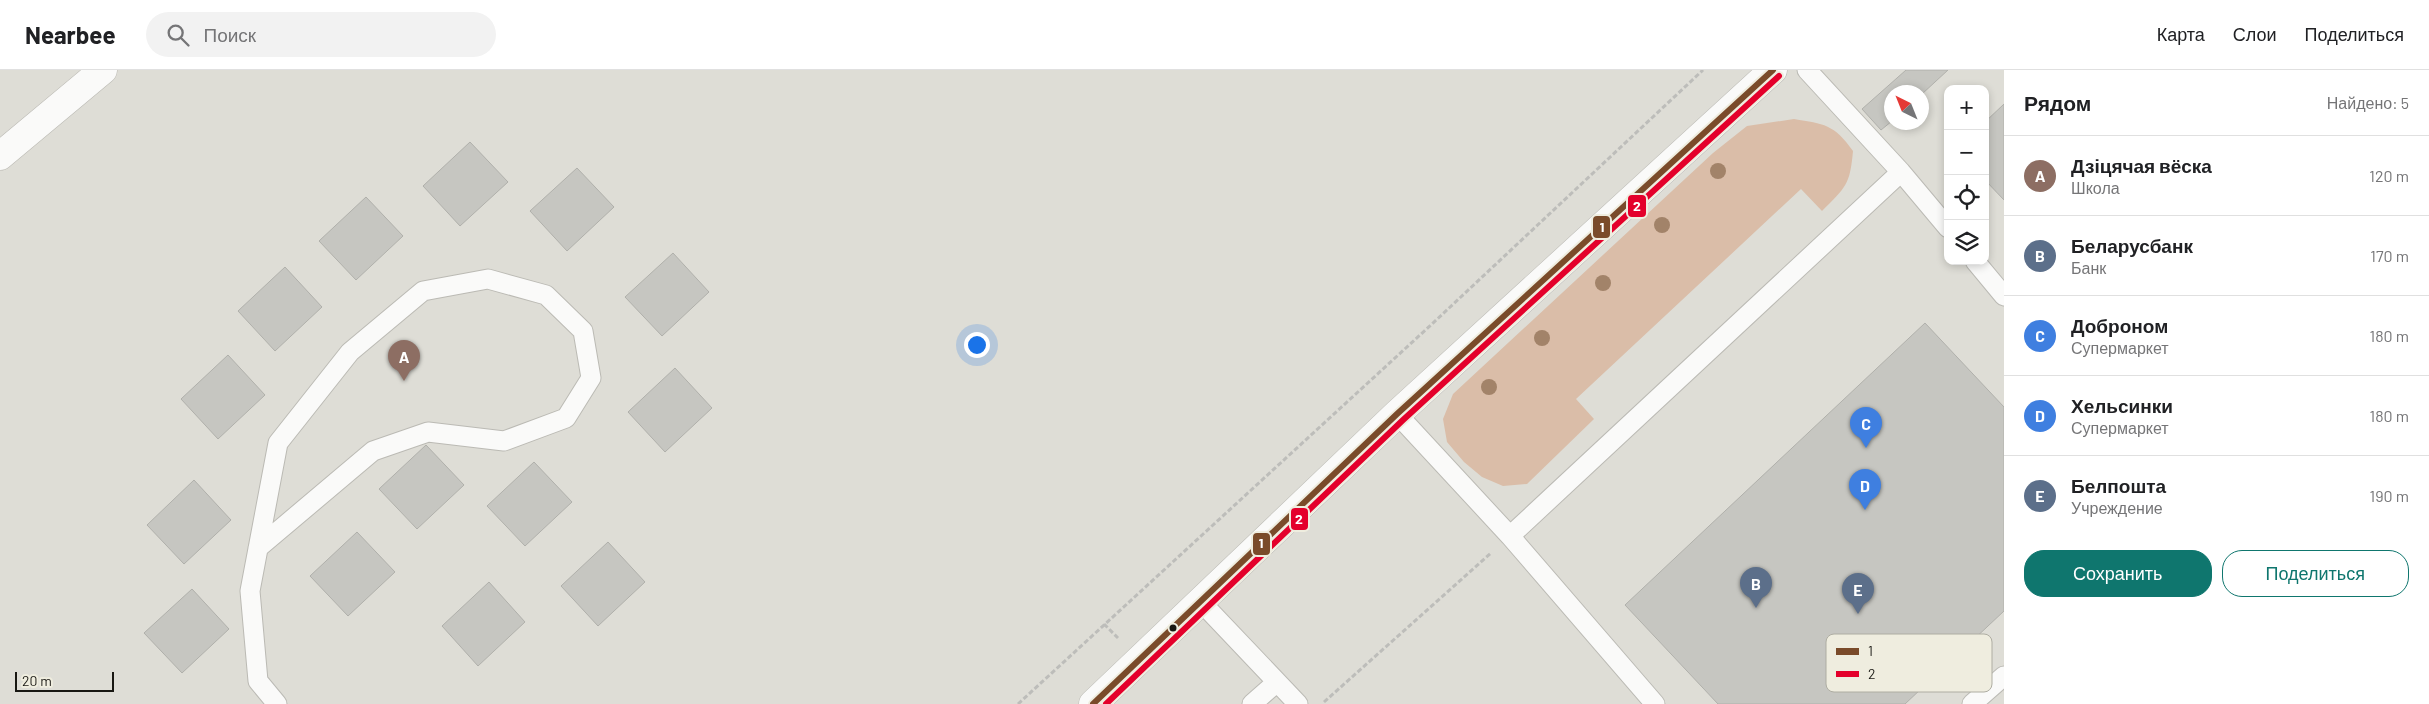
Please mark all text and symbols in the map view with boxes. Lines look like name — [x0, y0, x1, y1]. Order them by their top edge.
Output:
search box — [146, 12, 496, 57]
text: Nearbee — [25, 20, 116, 49]
icon: search — [164, 21, 192, 49]
text: Поиск — [204, 23, 256, 46]
text: Карта — [2157, 23, 2205, 45]
text: Слои — [2233, 23, 2277, 45]
text: Поделиться — [2305, 23, 2404, 45]
north arrow — [1884, 85, 1929, 130]
map controls — [1944, 85, 1989, 265]
button: + — [1944, 85, 1989, 130]
text: Рядом — [2024, 90, 2091, 115]
text: Найдено: 5 — [2327, 93, 2409, 112]
button: − — [1944, 130, 1989, 175]
text: Дзіцячая вёска — [2071, 154, 2212, 177]
text: A — [2035, 166, 2045, 185]
text: 120 m — [2369, 166, 2409, 185]
button: locate — [1944, 175, 1989, 220]
text: Школа — [2071, 178, 2120, 197]
line badge: 2 — [1627, 194, 1647, 218]
text: 2 — [1633, 197, 1641, 214]
line badge: 1 — [1592, 215, 1611, 239]
text: 1 — [1600, 218, 1605, 235]
button: layers — [1944, 220, 1989, 265]
text: Беларусбанк — [2071, 234, 2193, 257]
text: B — [2035, 246, 2045, 265]
text: 170 m — [2370, 246, 2409, 265]
text: Банк — [2071, 258, 2106, 277]
text: Доброном — [2071, 314, 2168, 337]
text: C — [2035, 326, 2045, 345]
text: 180 m — [2370, 326, 2409, 345]
your location — [964, 332, 990, 358]
text: Супермаркет — [2071, 338, 2169, 357]
pin: A — [388, 340, 420, 381]
text: Хельсинки — [2071, 394, 2173, 417]
text: D — [2035, 406, 2045, 425]
text: 180 m — [2370, 406, 2409, 425]
pin: C — [1850, 407, 1882, 448]
text: Супермаркет — [2071, 418, 2169, 437]
pin: D — [1849, 469, 1881, 510]
text: Белпошта — [2071, 474, 2166, 497]
text: E — [2035, 486, 2045, 505]
text: 190 m — [2370, 486, 2409, 505]
text: Учреждение — [2071, 498, 2163, 517]
line badge: 2 — [1290, 507, 1309, 531]
text: 2 — [1295, 510, 1303, 527]
line badge: 1 — [1252, 532, 1271, 556]
text: 1 — [1259, 534, 1264, 551]
button: Сохранить — [2024, 550, 2212, 597]
button: Поделиться — [2222, 550, 2409, 597]
pin: B — [1740, 567, 1772, 608]
pin: E — [1842, 573, 1874, 614]
unlabelled marker — [1168, 623, 1178, 633]
legend — [1826, 634, 1992, 692]
text: 1 — [1868, 642, 1873, 659]
text: 2 — [1868, 665, 1876, 682]
scale bar — [15, 669, 114, 692]
text: 20 m — [22, 672, 52, 689]

